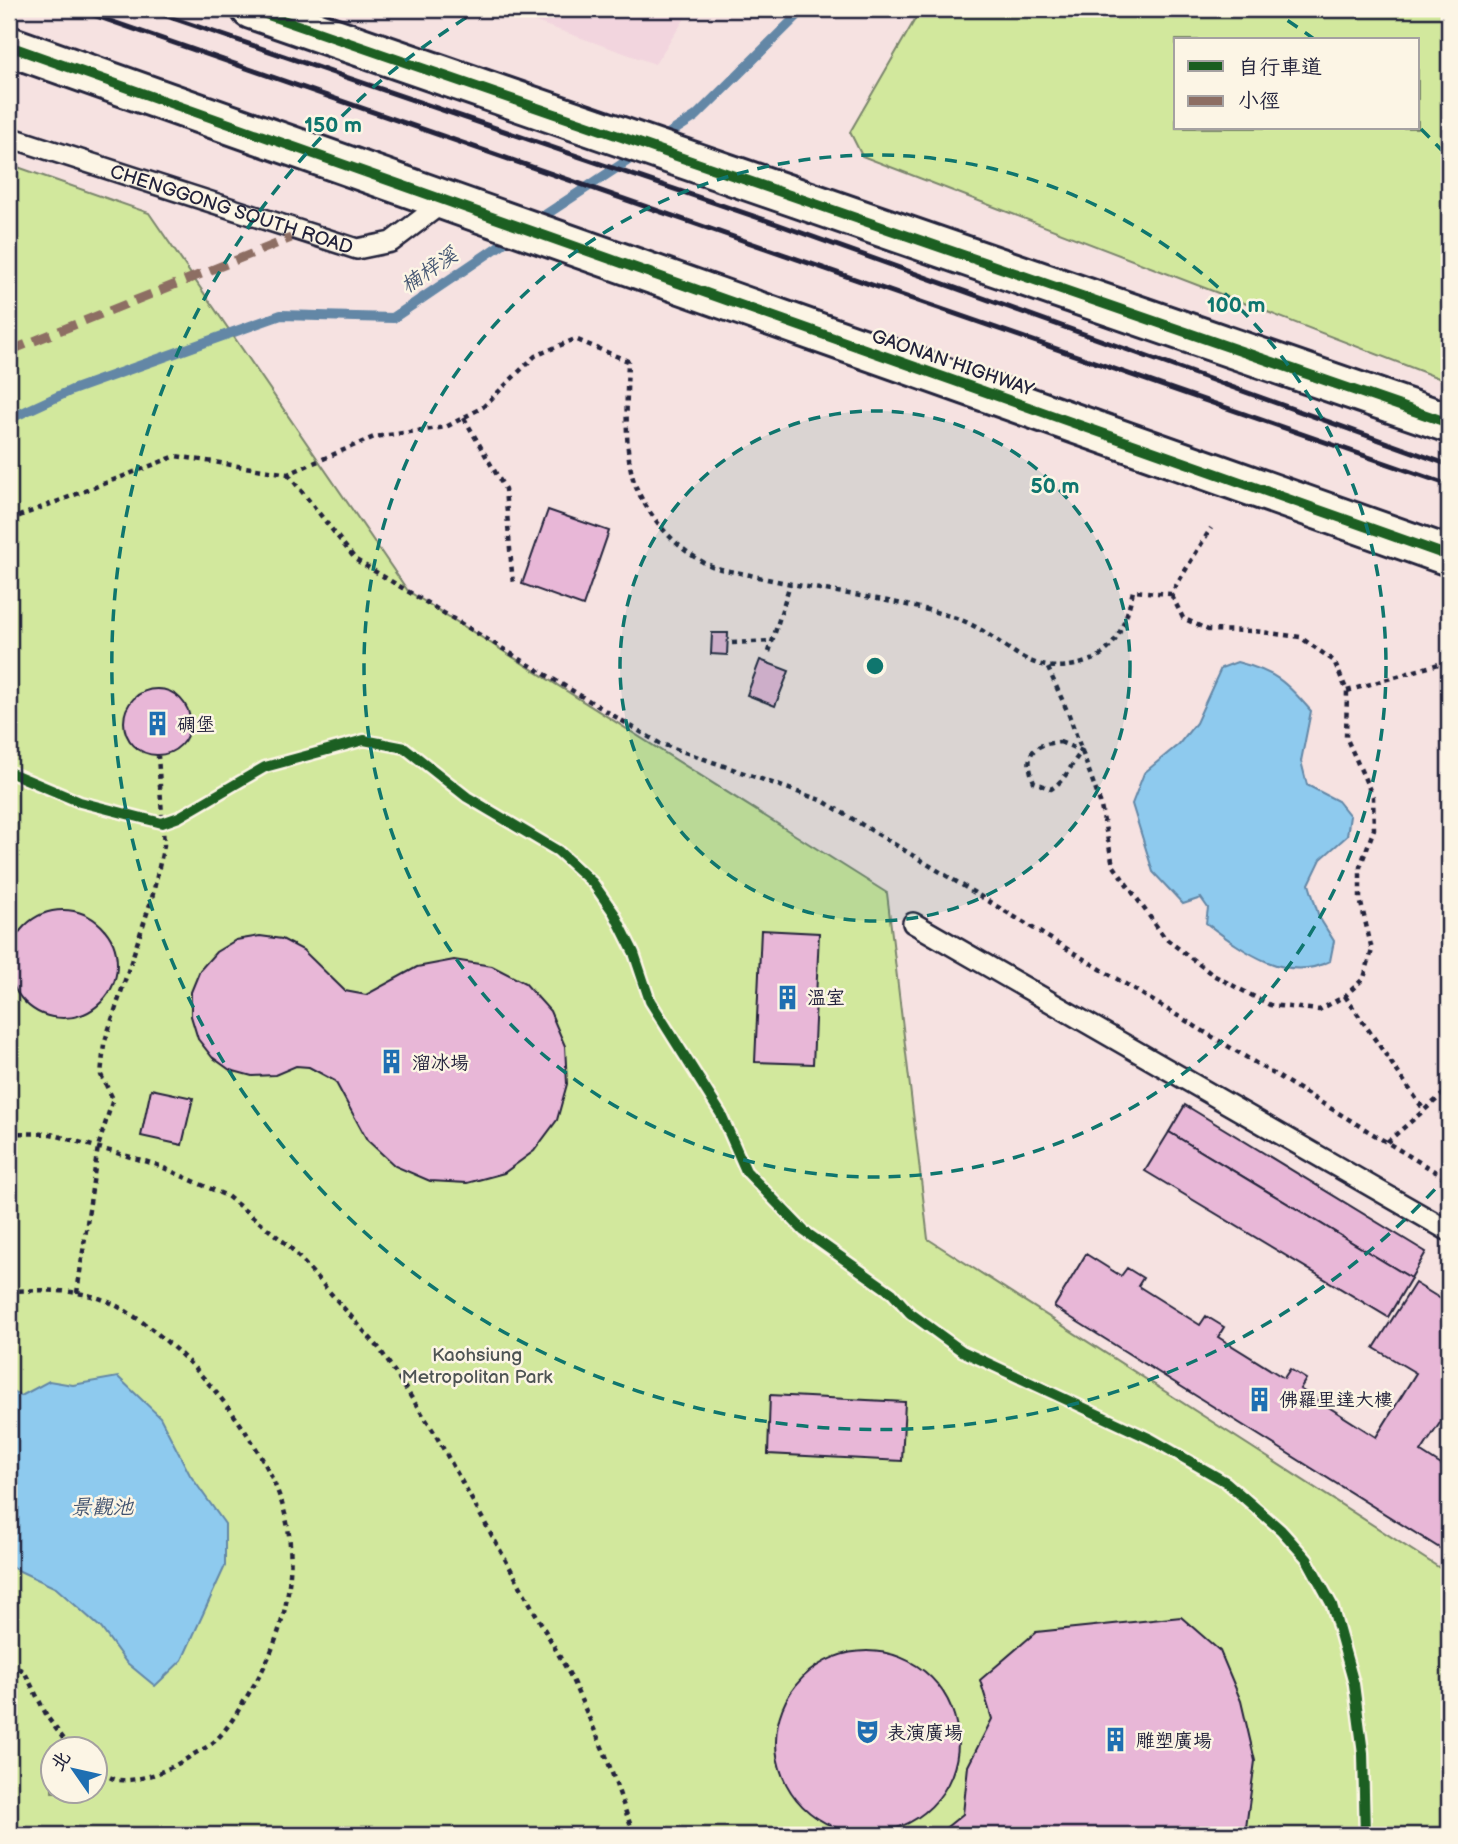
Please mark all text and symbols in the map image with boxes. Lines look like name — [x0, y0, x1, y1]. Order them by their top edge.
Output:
legend — [1174, 38, 1420, 130]
text: 自行車道 — [1238, 55, 1322, 80]
text: 小徑 — [1238, 89, 1280, 114]
text: 150 m — [304, 113, 362, 138]
street label: CHENGGONG SOUTH ROAD — [107, 160, 356, 260]
water label: 楠梓溪 — [396, 242, 463, 298]
text: 100 m — [1207, 293, 1265, 318]
street label: GAONAN HIGHWAY — [869, 325, 1037, 402]
text: 50 m — [1031, 474, 1079, 499]
centre of rings — [863, 654, 887, 678]
building icon: 碉堡 — [143, 710, 171, 738]
place label: 碉堡 — [177, 714, 215, 737]
building icon: 溫室 — [773, 983, 801, 1011]
place label: 溫室 — [807, 987, 845, 1010]
building icon: 溜冰場 — [378, 1048, 406, 1076]
place label: 溜冰場 — [412, 1052, 469, 1075]
park label: Kaohsiung Metropolitan Park — [401, 1344, 553, 1389]
building icon: 佛羅里達大樓 — [1245, 1385, 1273, 1413]
place label: 佛羅里達大樓 — [1279, 1389, 1393, 1412]
water label: 景觀池 — [71, 1495, 134, 1520]
theatre icon: 表演廣場 — [853, 1718, 881, 1746]
place label: 表演廣場 — [887, 1722, 963, 1745]
building icon: 雕塑廣場 — [1102, 1726, 1130, 1754]
place label: 雕塑廣場 — [1136, 1730, 1212, 1753]
north arrow — [38, 1736, 108, 1806]
text: 北 — [46, 1747, 76, 1776]

